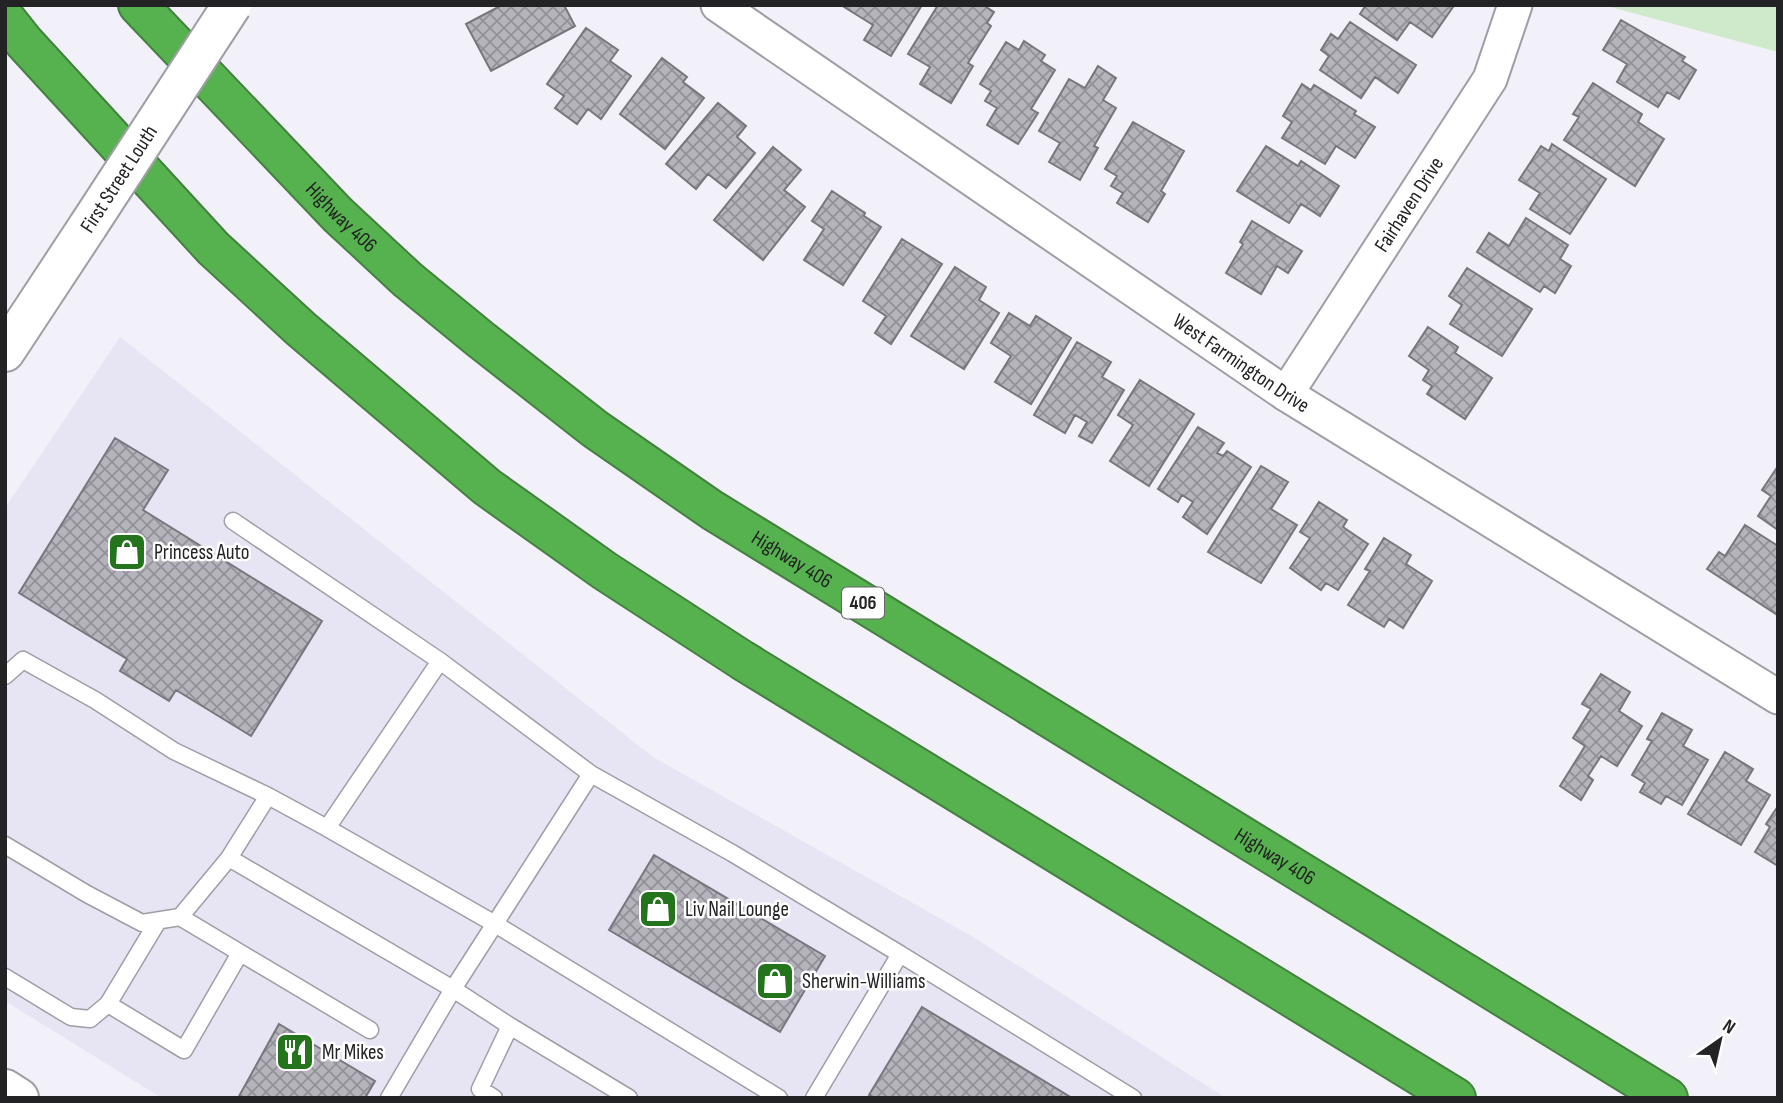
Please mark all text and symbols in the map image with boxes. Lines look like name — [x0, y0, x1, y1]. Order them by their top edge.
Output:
street label: First Street Louth — [75, 121, 163, 237]
street label: Fairhaven Drive — [1369, 152, 1449, 256]
street label: Highway 406 — [301, 177, 383, 258]
street label: West Farmington Drive — [1168, 308, 1314, 418]
street label: Highway 406 — [747, 525, 837, 594]
shop icon: Princess Auto — [106, 531, 148, 573]
place label: Princess Auto — [154, 540, 249, 565]
road number: 406 — [842, 588, 884, 618]
street label: Highway 406 — [1230, 822, 1320, 891]
shop icon: Liv Nail Lounge — [637, 888, 679, 930]
place label: Liv Nail Lounge — [685, 897, 789, 922]
shop icon: Sherwin-Williams — [754, 960, 796, 1002]
place label: Sherwin-Williams — [802, 969, 925, 994]
north arrow — [1685, 1005, 1755, 1075]
text: N — [1718, 1015, 1739, 1040]
restaurant icon: Mr Mikes — [274, 1031, 316, 1073]
place label: Mr Mikes — [322, 1040, 384, 1065]

